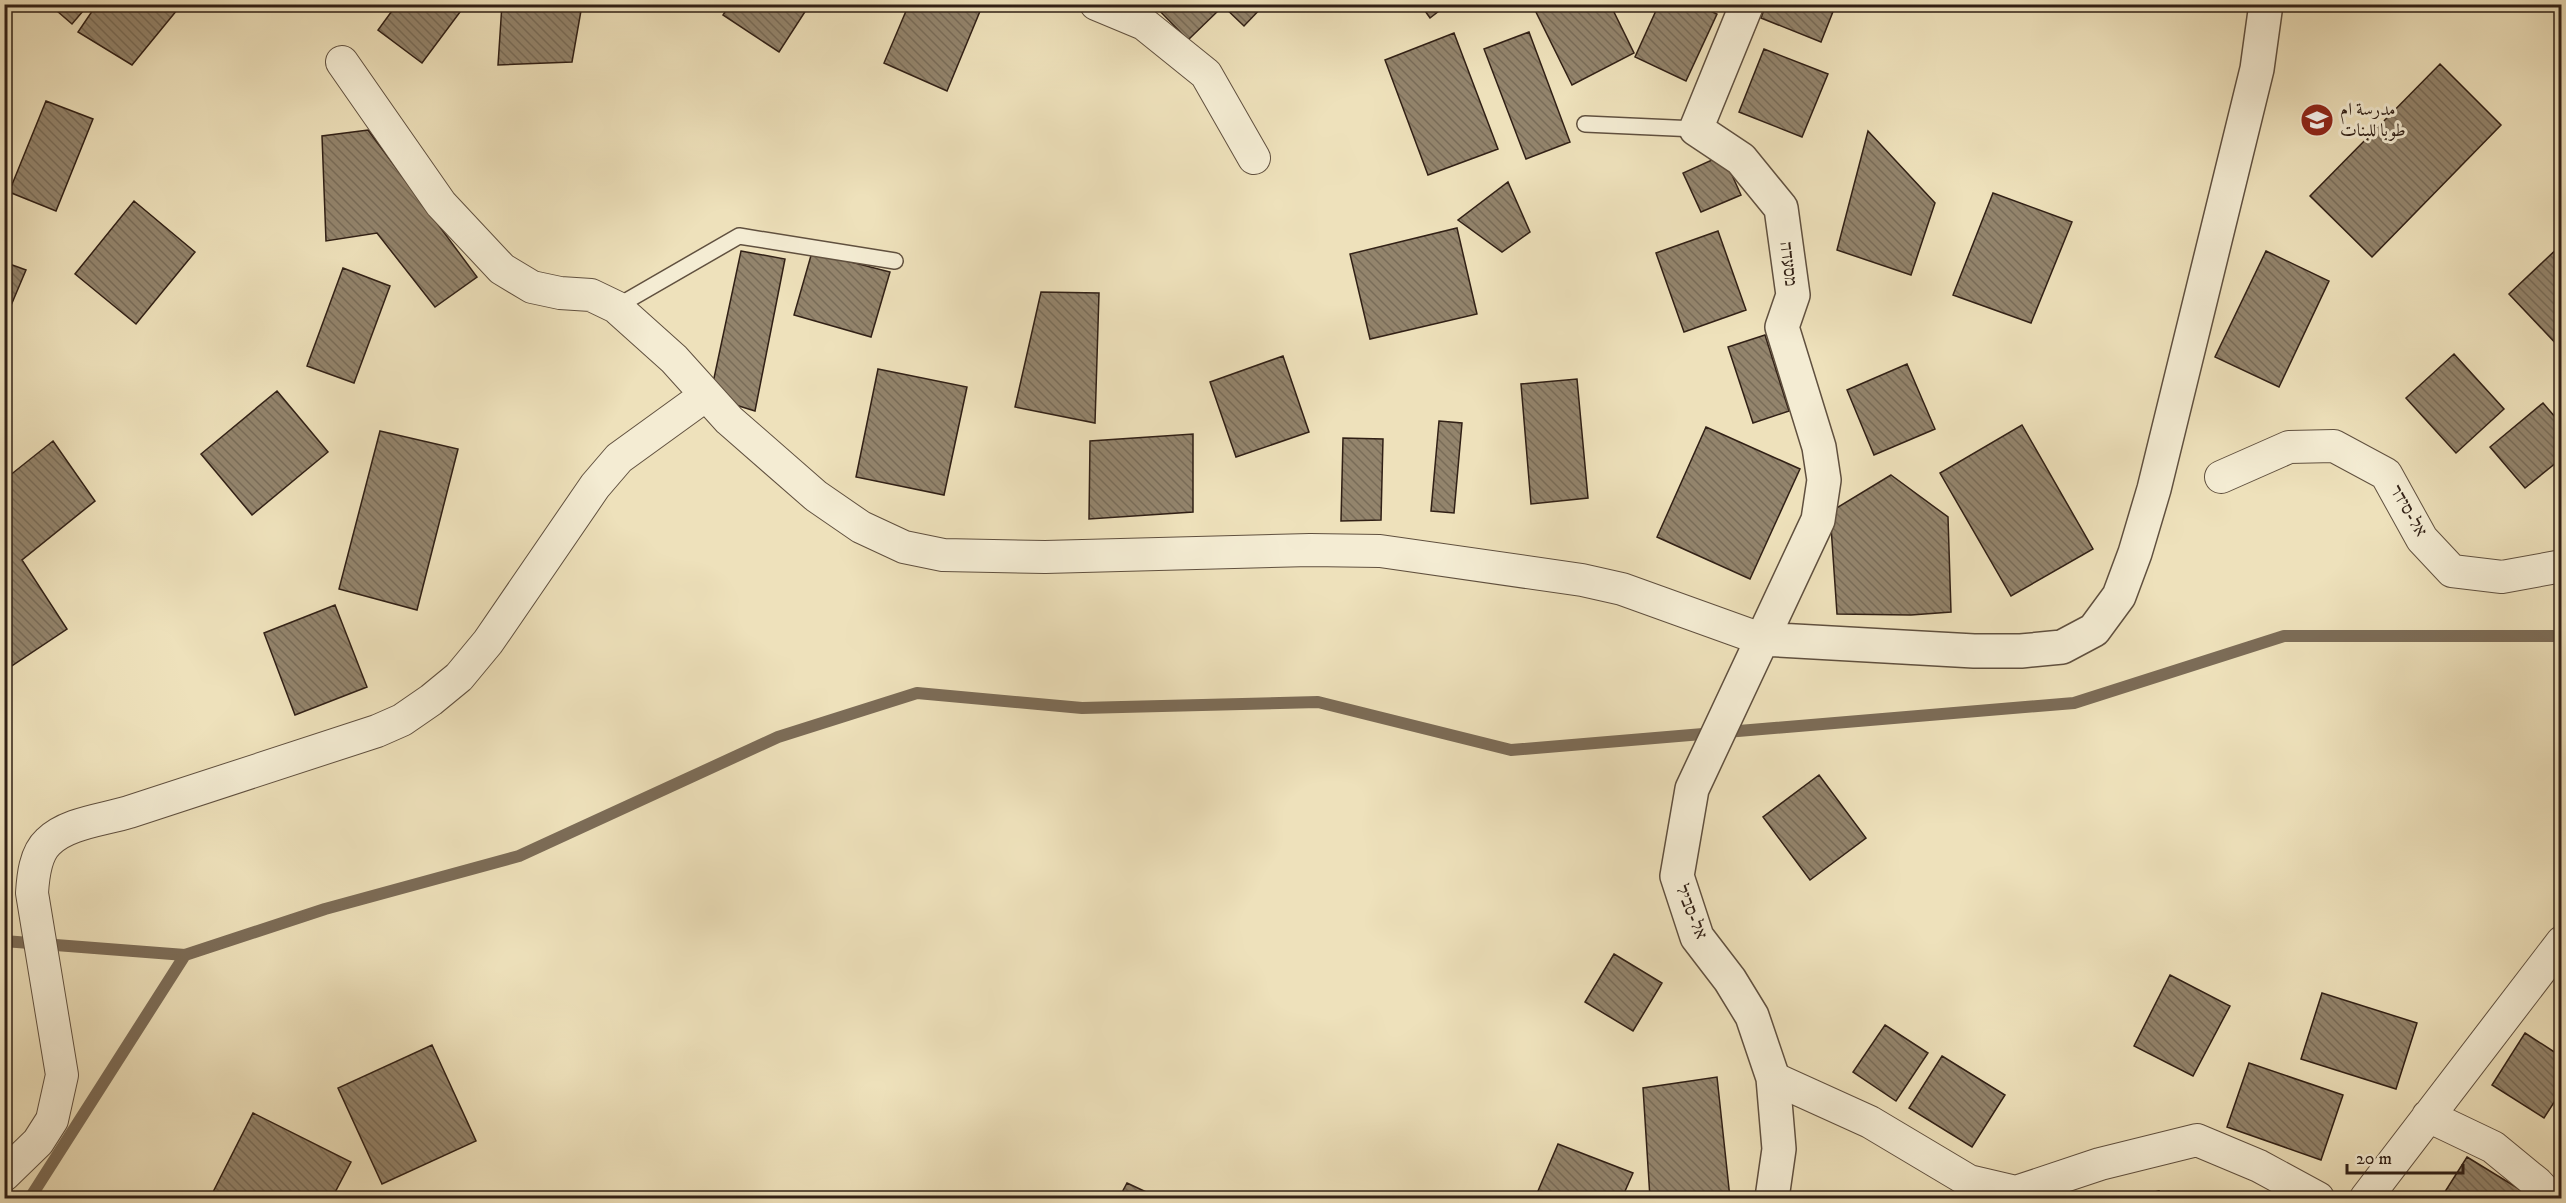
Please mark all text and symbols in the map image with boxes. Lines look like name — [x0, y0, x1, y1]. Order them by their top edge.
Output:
place label: مدرسة ام طوبا للبنات — [2340, 99, 2406, 142]
school or university icon: مدرسة ام طوبا للبنات — [2299, 102, 2335, 138]
street label: מסעדה — [1774, 240, 1802, 288]
street label: אל-סידר — [2384, 481, 2432, 541]
street label: אל-סביל — [1670, 881, 1712, 943]
scale bar — [2347, 1137, 2462, 1175]
text: 20 m — [2356, 1148, 2392, 1170]

